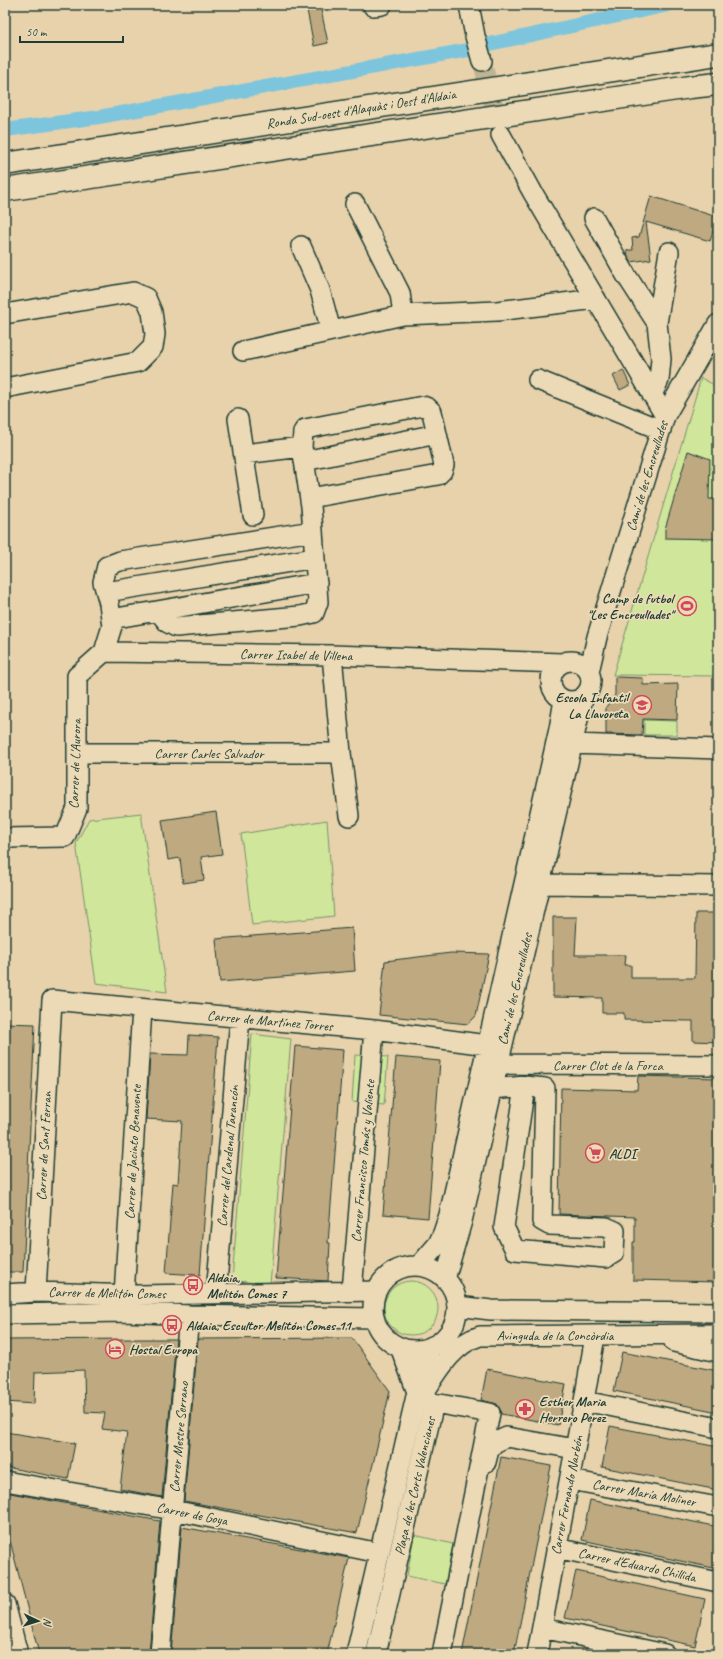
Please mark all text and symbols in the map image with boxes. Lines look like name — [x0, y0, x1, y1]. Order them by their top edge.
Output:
scale bar — [20, 18, 123, 44]
text: 50 m — [26, 24, 48, 40]
street label: Ronda Sud-oest d'Alaquàs i Oest d'Aldaia — [265, 85, 458, 132]
street label: Camí de les Encreullades — [622, 418, 672, 533]
place label: Camp de futbol "Les Encreullades" — [587, 590, 677, 623]
sports icon: Camp de futbol "Les Encreullades" — [676, 595, 698, 617]
street label: Carrer Isabel de Villena — [240, 646, 354, 665]
place label: Escola Infantil La Llavoreta — [555, 689, 630, 722]
school or university icon: Escola Infantil La Llavoreta — [631, 694, 653, 716]
street label: Carrer de L'Aurora — [65, 718, 85, 809]
street label: Carrer Carles Salvador — [155, 745, 265, 762]
street label: Camí de les Encreullades — [494, 930, 536, 1046]
street label: Carrer de Martínez Torres — [206, 1007, 335, 1035]
street label: Carrer Clot de la Forca — [553, 1057, 664, 1074]
street label: Carrer Francisco Tomás y Valiente — [347, 1078, 379, 1243]
street label: Carrer de Jacinto Benavente — [121, 1083, 145, 1220]
street label: Carrer del Cardenal Tarancón — [213, 1084, 243, 1227]
street label: Carrer de Sant Ferran — [33, 1090, 55, 1201]
supermarket icon: ALDI — [584, 1142, 606, 1164]
place label: ALDI — [609, 1145, 639, 1162]
place label: Aldaia, Melitón Comes 7 — [207, 1269, 288, 1302]
bus stop icon: Aldaia, Melitón Comes 7 — [182, 1274, 204, 1296]
street label: Carrer de Melitón Comes — [48, 1283, 167, 1303]
bus stop icon: Aldaia, Escultor Melitón Comes 11 — [161, 1314, 183, 1336]
place label: Aldaia, Escultor Melitón Comes 11 — [186, 1317, 353, 1334]
street label: Avinguda de la Concòrdia — [497, 1327, 615, 1344]
hotel icon: Hostal Europa — [104, 1338, 126, 1360]
place label: Hostal Europa — [129, 1341, 198, 1358]
street label: Carrer Mestre Serrano — [166, 1380, 192, 1493]
place label: Esther Maria Herrero Perez — [539, 1393, 607, 1426]
pharmacy icon: Esther Maria Herrero Perez — [514, 1398, 536, 1420]
street label: Plaça de les Corts Valencianes — [391, 1414, 439, 1557]
street label: Carrer Fernando Narbón — [547, 1433, 587, 1556]
street label: Carrer María Moliner — [591, 1476, 698, 1511]
street label: Carrer de Goya — [155, 1499, 230, 1529]
street label: Carrer d'Eduardo Chillida — [577, 1544, 699, 1586]
north arrow — [18, 1601, 58, 1641]
text: N — [41, 1618, 55, 1628]

